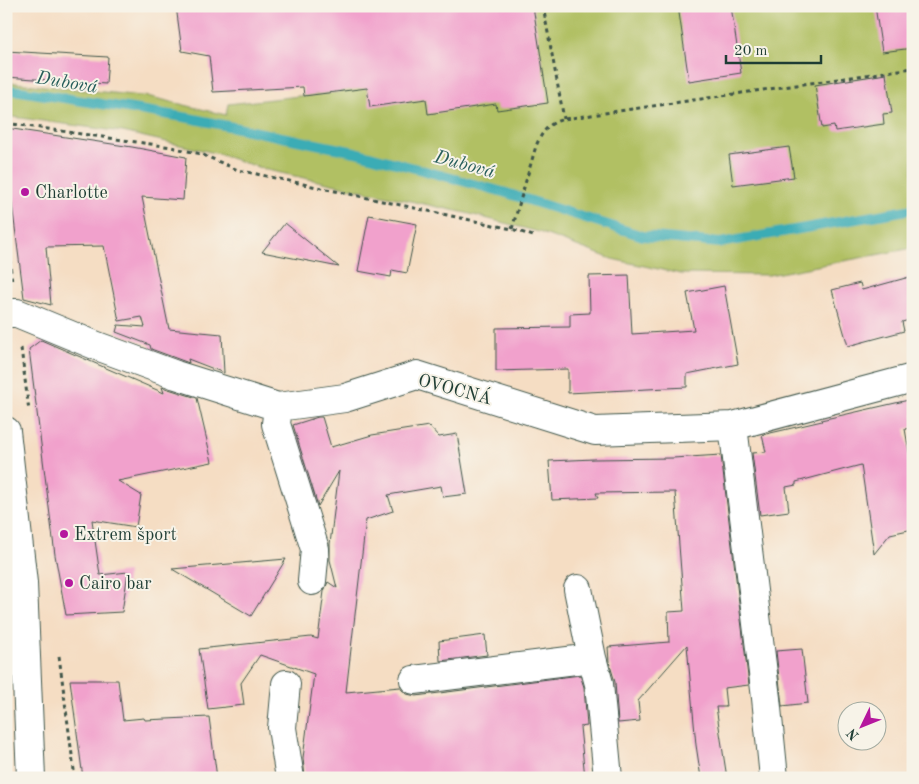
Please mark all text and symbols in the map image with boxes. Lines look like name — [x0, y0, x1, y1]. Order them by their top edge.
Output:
scale bar — [726, 32, 822, 64]
text: 20 m — [734, 44, 768, 59]
water label: Dubová — [34, 69, 99, 98]
water label: Dubová — [431, 148, 497, 183]
place label: Charlotte — [35, 184, 108, 202]
marker: Charlotte — [19, 186, 31, 198]
street label: OVOCNÁ — [416, 368, 495, 409]
place label: Extrem šport — [74, 526, 177, 544]
marker: Extrem šport — [58, 528, 70, 540]
place label: Cairo bar — [79, 575, 152, 593]
marker: Cairo bar — [63, 577, 75, 589]
north arrow — [836, 702, 886, 752]
text: N — [844, 725, 862, 743]

